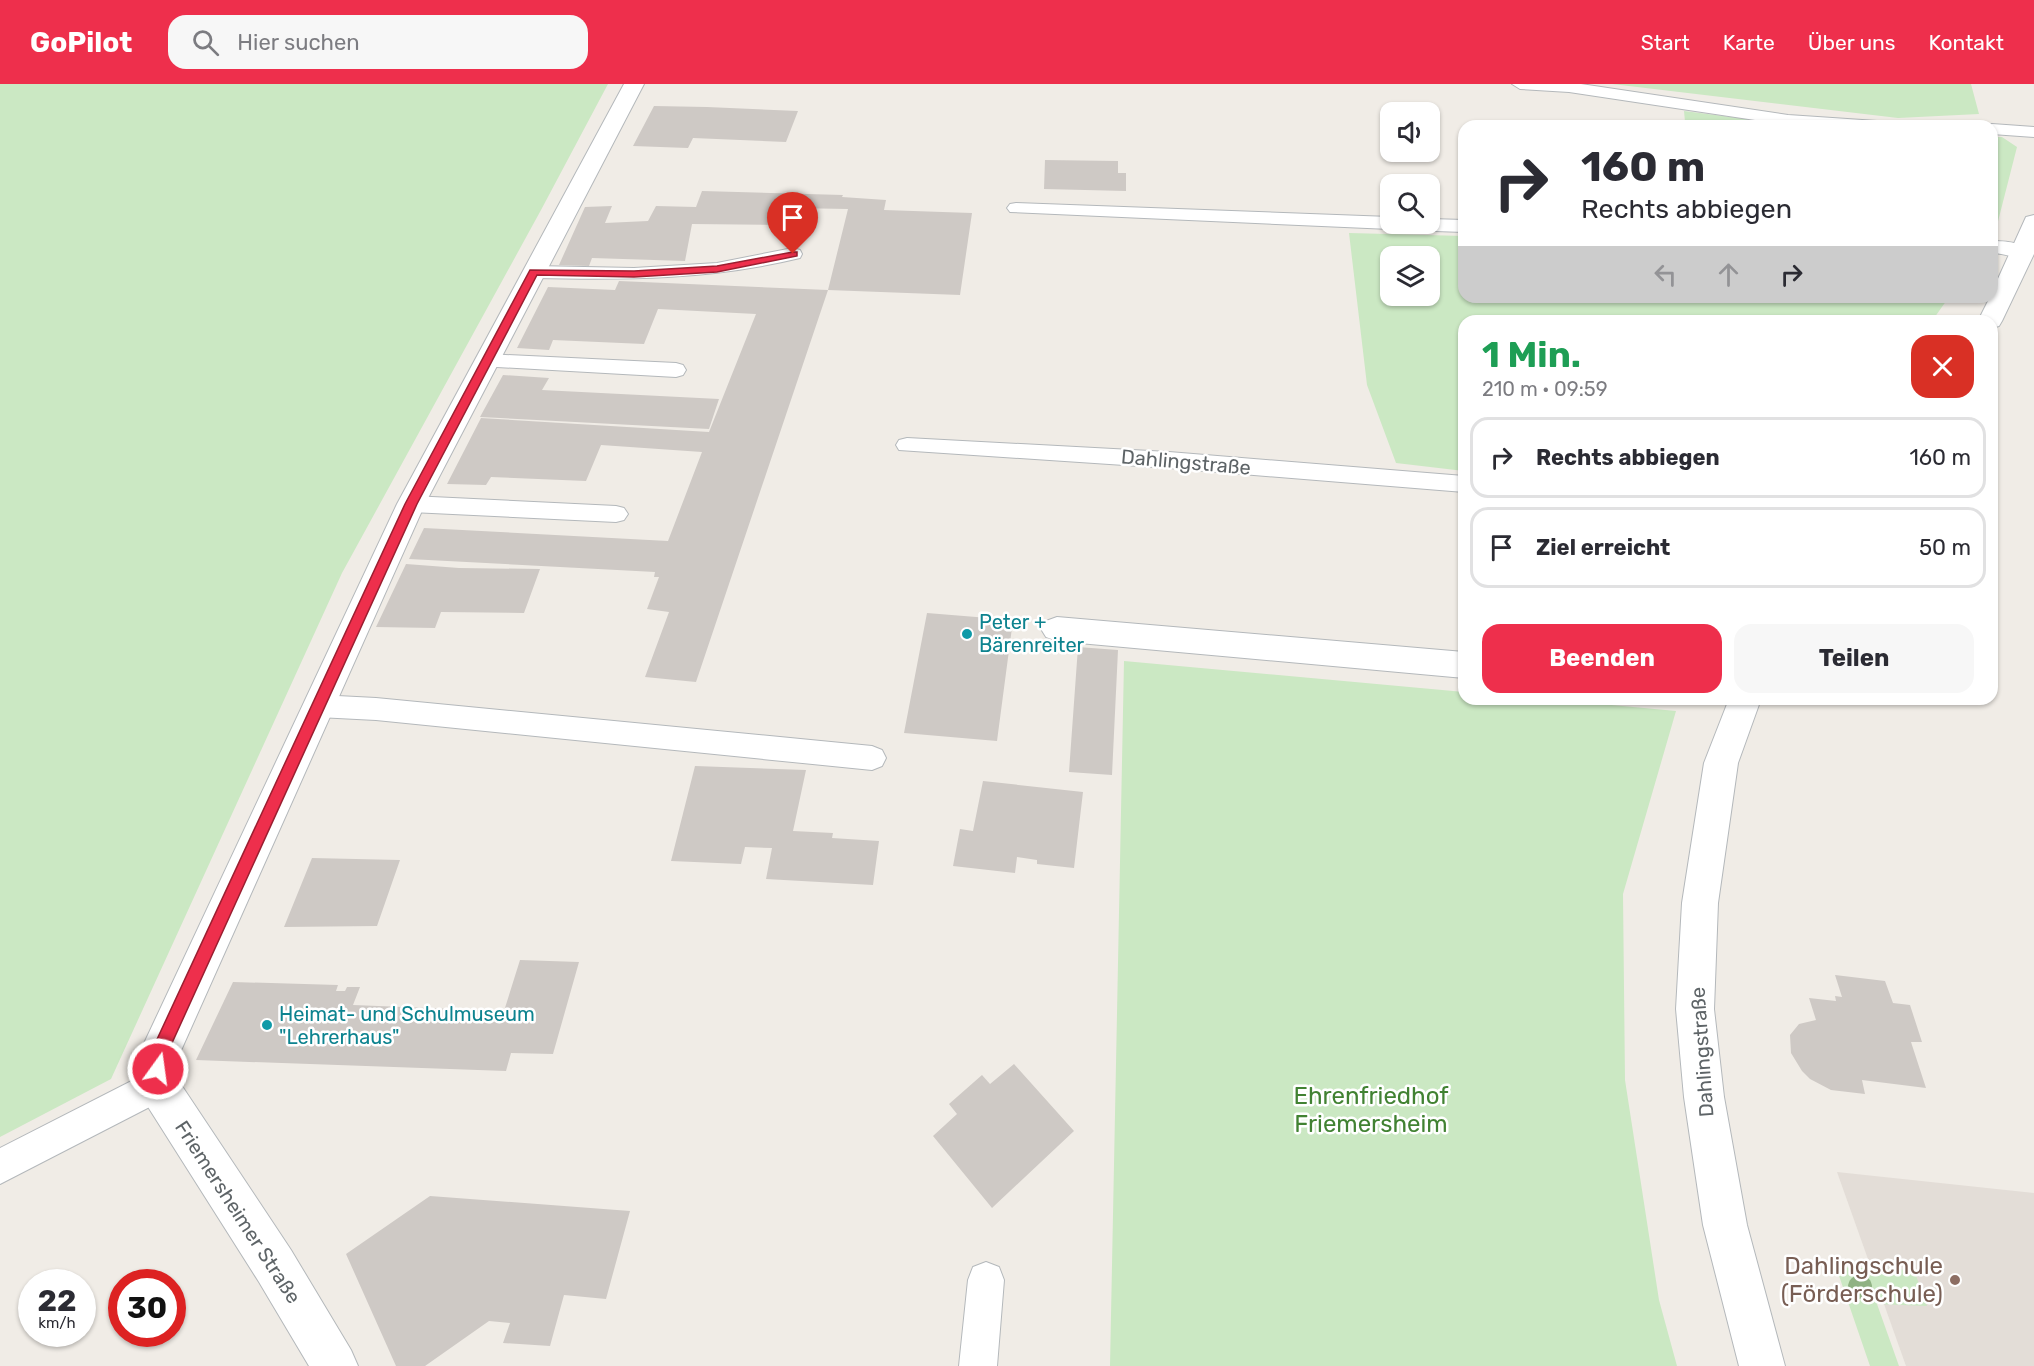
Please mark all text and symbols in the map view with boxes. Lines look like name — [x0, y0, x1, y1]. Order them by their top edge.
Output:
search box — [168, 15, 588, 69]
text: GoPilot — [30, 26, 132, 59]
icon: search — [189, 26, 222, 59]
text: Hier suchen — [237, 29, 360, 56]
text: Start — [1641, 30, 1690, 55]
text: Karte — [1723, 30, 1775, 55]
text: Über uns — [1808, 30, 1896, 55]
text: Kontakt — [1929, 30, 2004, 55]
map controls — [1380, 102, 1440, 306]
button: sound — [1380, 102, 1440, 162]
text: 160 m — [1581, 142, 1705, 192]
icon: right — [1482, 144, 1560, 222]
button: search — [1380, 174, 1440, 234]
pin — [767, 192, 818, 254]
text: Rechts abbiegen — [1581, 193, 1792, 225]
icon: arrive — [776, 201, 809, 234]
button: layers — [1380, 246, 1440, 306]
icon: left — [1649, 258, 1682, 291]
icon: ahead — [1712, 258, 1745, 291]
icon: right — [1775, 258, 1808, 291]
text: 1 Min. — [1482, 333, 1581, 376]
button: close — [1911, 335, 1974, 398]
text: 210 m · 09:59 — [1482, 377, 1608, 401]
icon: right — [1485, 441, 1518, 474]
street label: Dahlingstraße — [1120, 444, 1252, 480]
text: Rechts abbiegen — [1536, 444, 1720, 471]
text: 160 m — [1909, 444, 1971, 471]
icon: arrive — [1485, 531, 1518, 564]
text: Ziel erreicht — [1536, 534, 1670, 561]
text: 50 m — [1919, 534, 1971, 561]
place label: Peter + Bärenreiter — [979, 610, 1085, 657]
button: Beenden — [1482, 624, 1722, 693]
button: Teilen — [1734, 624, 1974, 693]
marker: Peter + Bärenreiter — [960, 627, 974, 641]
street label: Dahlingstraße — [1685, 986, 1719, 1118]
place label: Heimat- und Schulmuseum "Lehrerhaus" — [279, 1002, 535, 1049]
marker: Heimat- und Schulmuseum "Lehrerhaus" — [260, 1018, 274, 1032]
position arrow — [126, 1037, 190, 1101]
park label: Ehrenfriedhof Friemersheim — [1293, 1082, 1449, 1138]
street label: Friemersheimer Straße — [170, 1116, 306, 1308]
place label: Dahlingschule (Förderschule) — [1781, 1252, 1943, 1308]
speed limit sign: 30 — [108, 1269, 186, 1347]
marker: Dahlingschule (Förderschule) — [1948, 1273, 1962, 1287]
text: 22 — [38, 1283, 77, 1319]
text: km/h — [38, 1314, 76, 1332]

